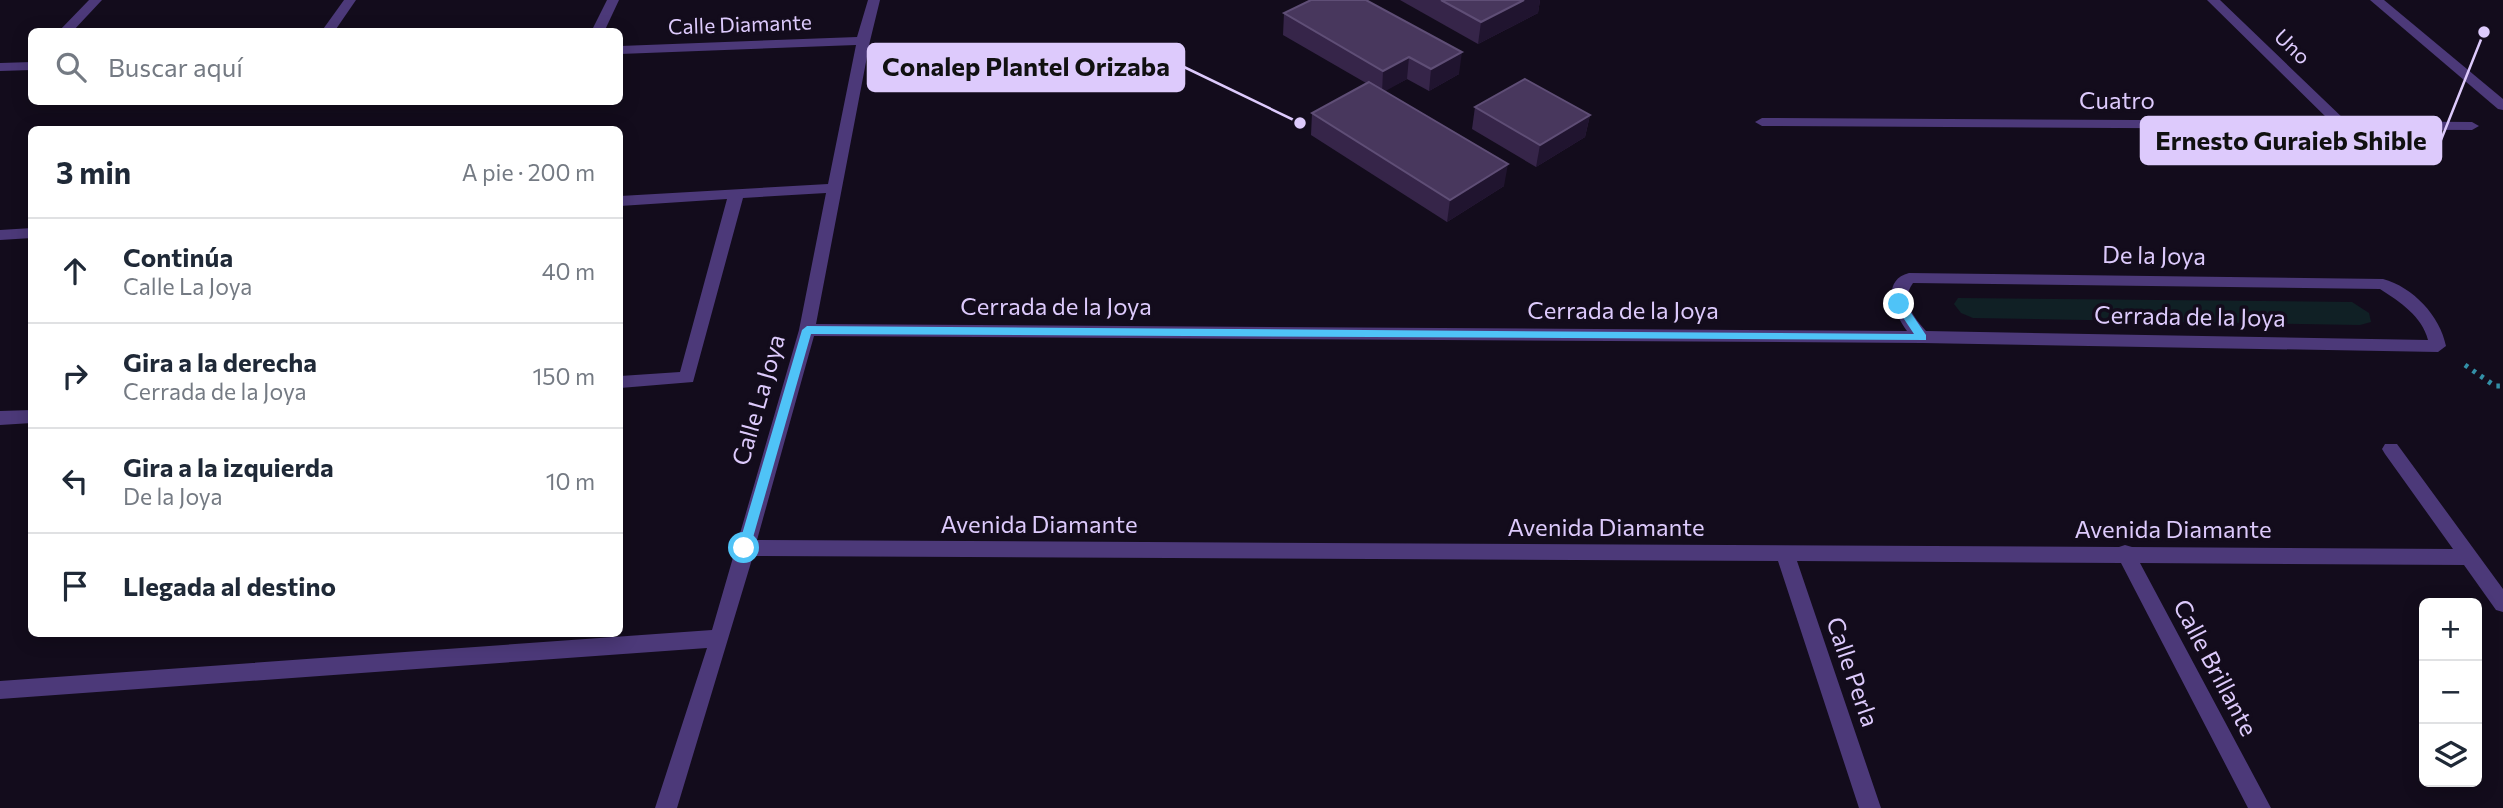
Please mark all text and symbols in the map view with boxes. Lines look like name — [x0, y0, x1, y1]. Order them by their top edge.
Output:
street label: Calle Diamante — [668, 8, 812, 39]
street label: Uno — [2270, 23, 2316, 69]
search box — [28, 28, 623, 105]
callout: Conalep Plantel Orizaba — [868, 44, 1184, 91]
icon: search — [52, 48, 90, 86]
text: Conalep Plantel Orizaba — [882, 50, 1170, 81]
text: Buscar aquí — [108, 51, 243, 82]
street label: Cuatro — [2079, 85, 2155, 114]
callout: Ernesto Guraieb Shible — [2141, 117, 2441, 164]
text: Ernesto Guraieb Shible — [2155, 124, 2427, 155]
text: 3 min — [56, 153, 131, 190]
text: A pie · 200 m — [462, 158, 595, 186]
street label: De la Joya — [2102, 239, 2206, 270]
text: Continúa — [123, 241, 233, 272]
icon: ahead — [56, 252, 94, 290]
text: 40 m — [542, 257, 595, 285]
text: Calle La Joya — [123, 272, 252, 300]
route end — [1883, 288, 1914, 319]
street label: Cerrada de la Joya — [960, 291, 1152, 320]
street label: Cerrada de la Joya — [1527, 295, 1719, 324]
street label: Cerrada de la Joya — [2094, 299, 2286, 332]
street label: Calle La Joya — [725, 331, 790, 468]
text: Gira a la derecha — [123, 346, 317, 377]
icon: right — [56, 357, 94, 395]
text: 150 m — [532, 362, 595, 390]
text: Cerrada de la Joya — [123, 377, 307, 405]
text: Gira a la izquierda — [123, 451, 334, 482]
icon: left — [56, 462, 94, 500]
text: 10 m — [546, 467, 595, 495]
text: De la Joya — [123, 482, 222, 510]
street label: Avenida Diamante — [940, 509, 1138, 538]
street label: Avenida Diamante — [1507, 512, 1705, 541]
street label: Avenida Diamante — [2074, 514, 2272, 543]
route start — [728, 532, 759, 563]
icon: arrive — [56, 567, 94, 605]
text: Llegada al destino — [123, 570, 336, 601]
street label: Calle Brillante — [2168, 594, 2264, 741]
map controls — [2419, 598, 2482, 787]
button: + — [2419, 598, 2482, 661]
street label: Calle Perla — [1821, 613, 1886, 730]
button: − — [2419, 661, 2482, 724]
button: layers — [2419, 724, 2482, 787]

